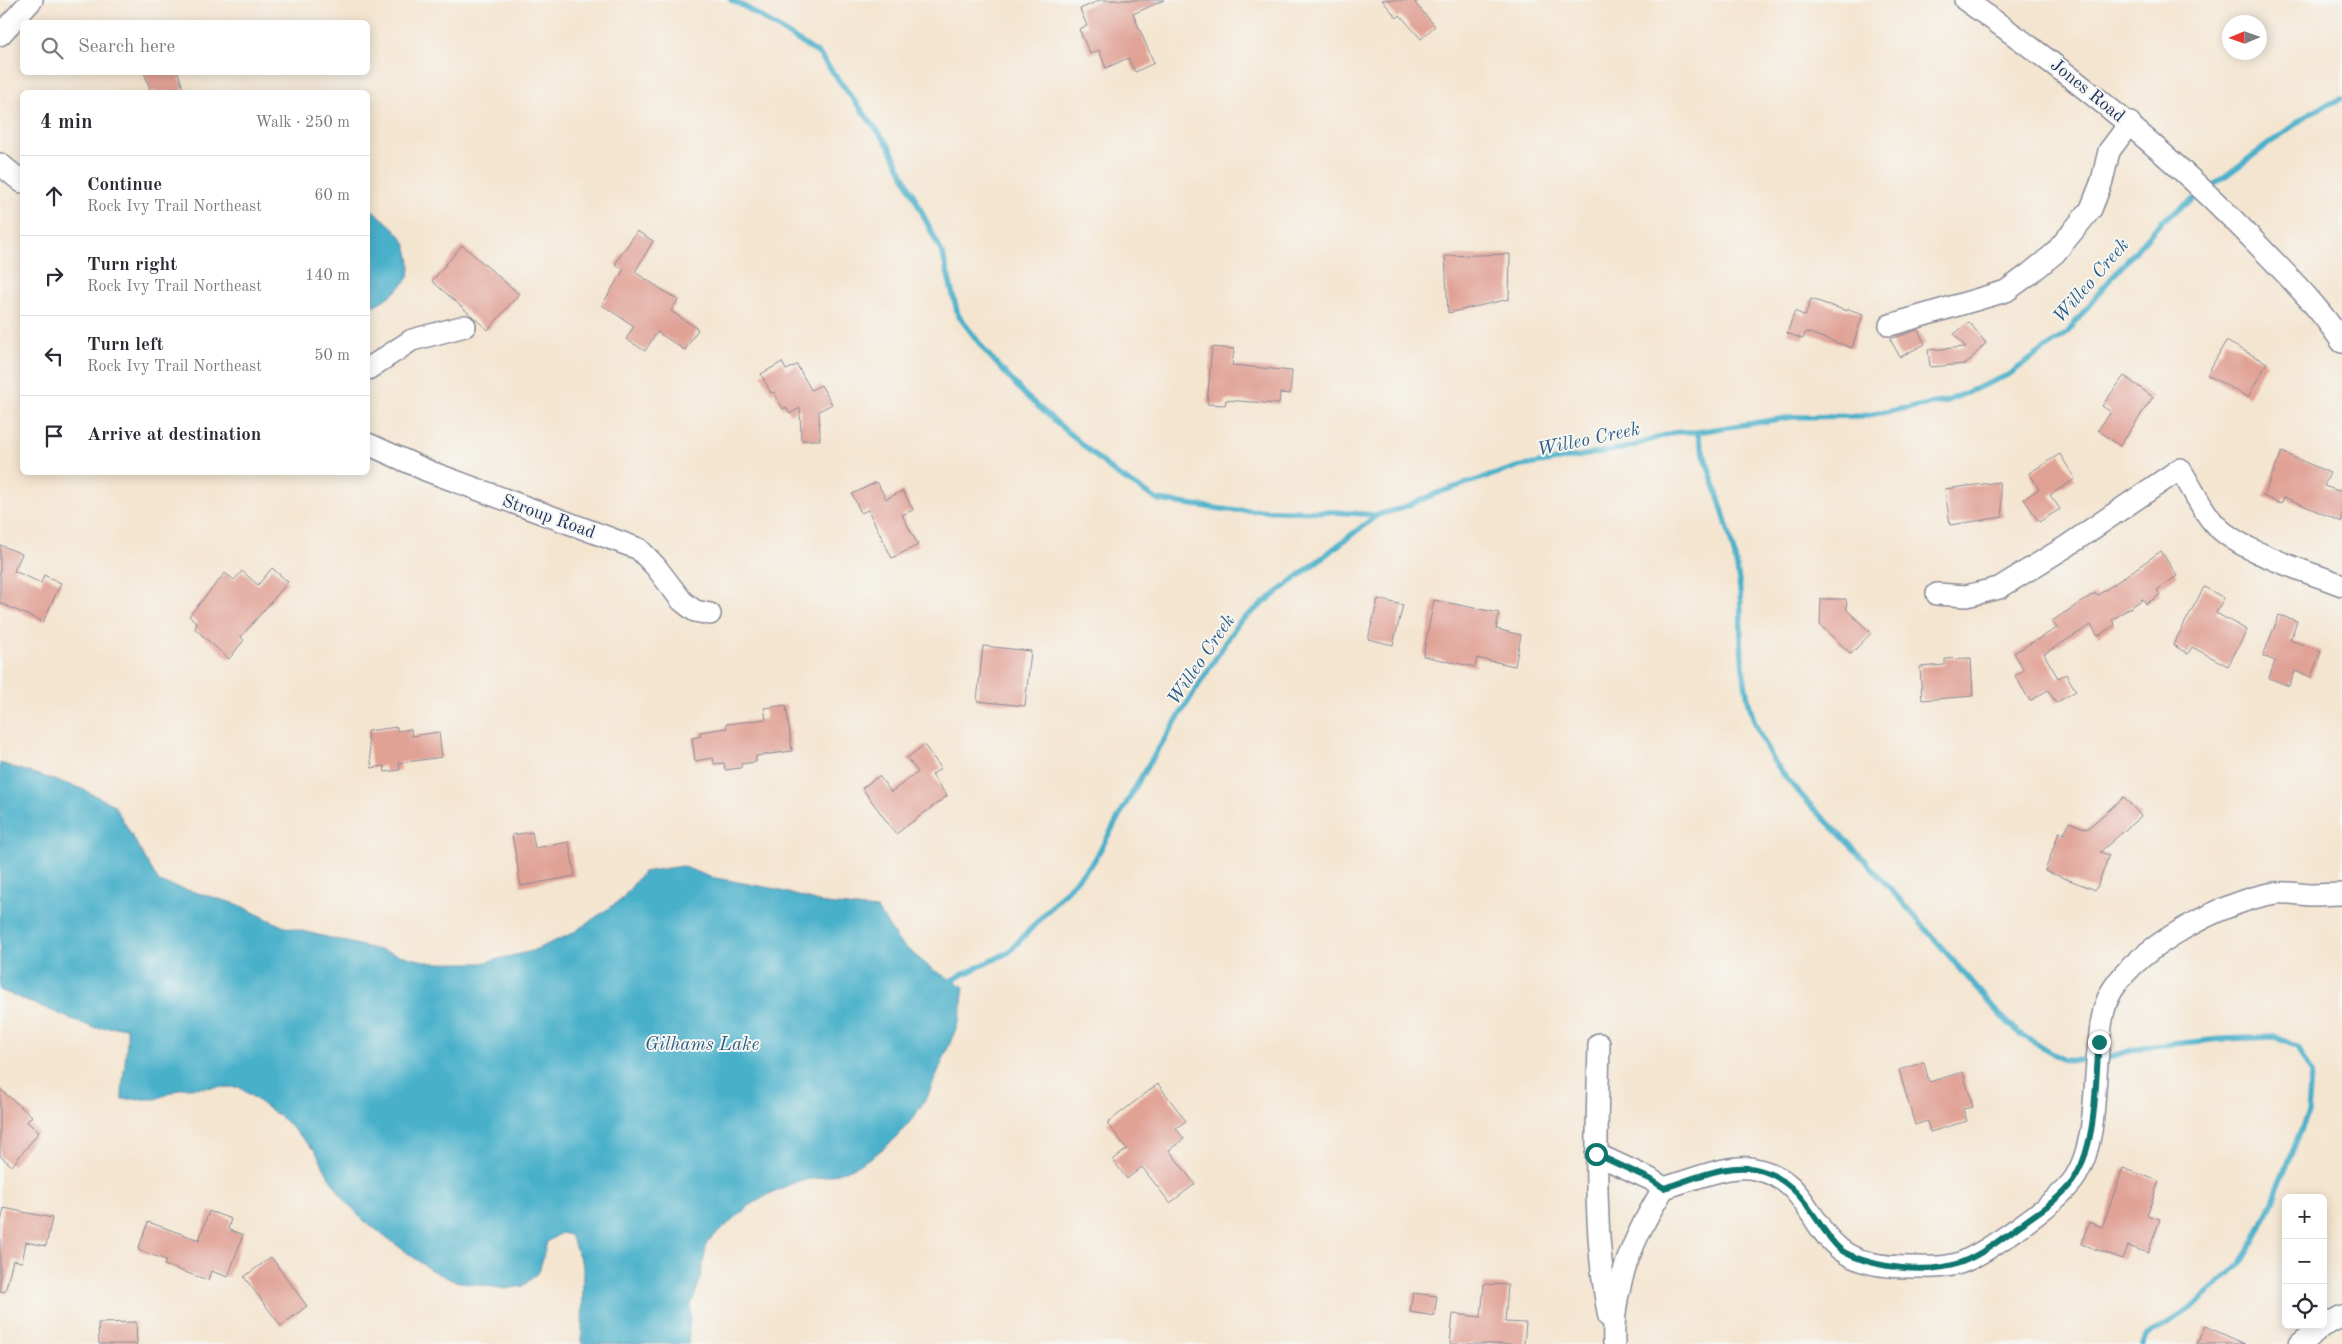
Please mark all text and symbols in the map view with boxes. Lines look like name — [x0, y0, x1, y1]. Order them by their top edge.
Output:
north arrow — [2222, 15, 2267, 60]
search box — [20, 20, 370, 75]
icon: search — [38, 34, 66, 62]
text: Search here — [78, 38, 175, 57]
street label: Jones Road — [2047, 56, 2128, 126]
text: 4 min — [40, 112, 93, 133]
text: Walk · 250 m — [255, 115, 350, 131]
text: Continue — [87, 176, 162, 195]
icon: ahead — [40, 182, 68, 210]
text: 60 m — [314, 188, 350, 204]
text: Rock Ivy Trail Northeast — [87, 199, 262, 215]
water label: Willeo Creek — [2050, 236, 2133, 327]
text: Turn right — [87, 256, 177, 275]
icon: right — [40, 262, 68, 290]
text: 140 m — [305, 268, 350, 284]
text: Rock Ivy Trail Northeast — [87, 279, 262, 295]
text: Turn left — [87, 336, 164, 355]
icon: left — [40, 342, 68, 370]
text: 50 m — [314, 348, 350, 364]
text: Rock Ivy Trail Northeast — [87, 359, 262, 375]
water label: Willeo Creek — [1535, 420, 1642, 461]
icon: arrive — [40, 422, 68, 450]
text: Arrive at destination — [87, 426, 261, 445]
street label: Stroup Road — [500, 492, 598, 542]
water label: Willeo Creek — [1165, 612, 1239, 709]
route end — [2088, 1031, 2111, 1054]
water label: Gilhams Lake — [645, 1036, 760, 1055]
route start — [1585, 1143, 1608, 1166]
map controls — [2282, 1194, 2327, 1329]
button: + — [2282, 1194, 2327, 1239]
button: − — [2282, 1239, 2327, 1284]
button: locate — [2282, 1284, 2327, 1329]

